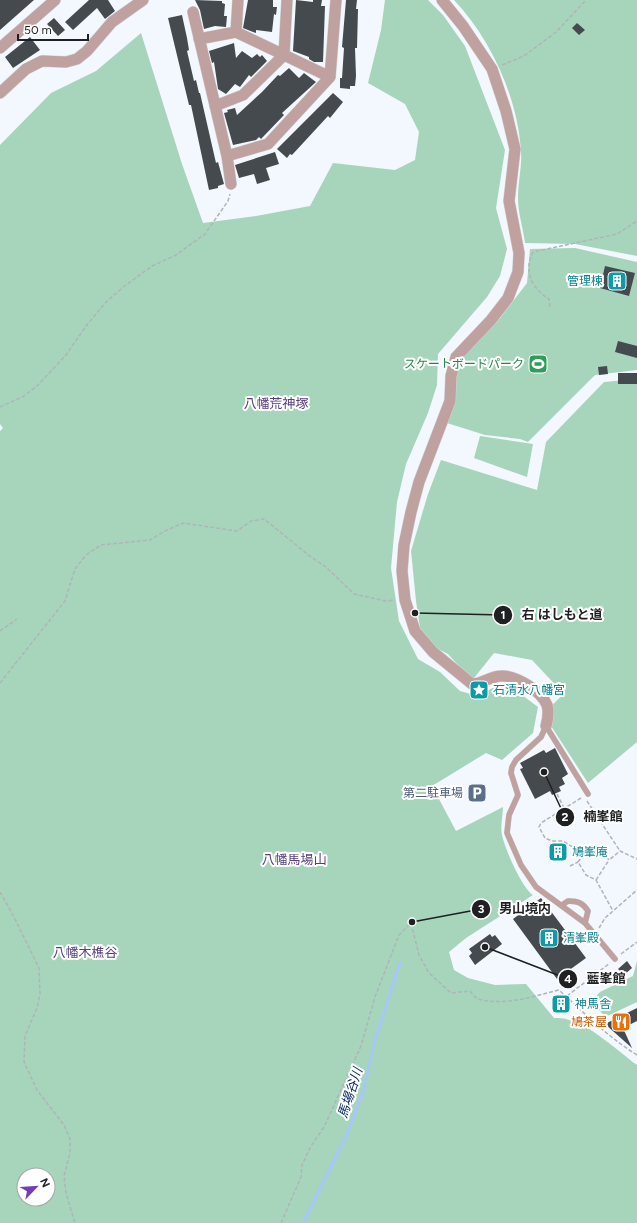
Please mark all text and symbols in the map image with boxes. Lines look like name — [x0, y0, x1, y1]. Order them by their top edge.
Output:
scale bar — [18, 16, 88, 42]
text: 50 m — [24, 23, 52, 37]
building icon: 管理棟 — [606, 270, 628, 292]
place label: 管理棟 — [567, 274, 603, 288]
sports icon: スケートボードパーク — [527, 353, 549, 375]
place label: スケートボードパーク — [404, 357, 524, 371]
district label: 八幡荒神塚 — [243, 396, 309, 411]
callout: 右 はしもと道 — [493, 602, 610, 627]
text: 右 はしもと道 — [522, 607, 602, 622]
text: 1 — [500, 608, 506, 622]
place icon: 石清水八幡宮 — [468, 679, 490, 701]
place label: 石清水八幡宮 — [493, 683, 565, 697]
parking icon: 第二駐車場 — [466, 782, 488, 804]
place label: 第二駐車場 — [403, 786, 463, 800]
callout: 楠峯館 — [555, 804, 630, 829]
text: 楠峯館 — [583, 809, 623, 824]
text: 2 — [562, 810, 569, 824]
building icon: 鳩峯庵 — [547, 841, 569, 863]
place label: 鳩峯庵 — [572, 845, 608, 859]
district label: 八幡馬場山 — [261, 852, 327, 867]
callout: 男山境内 — [471, 896, 559, 921]
text: 男山境内 — [499, 901, 551, 916]
text: 3 — [478, 902, 485, 916]
building icon: 清峯殿 — [538, 927, 560, 949]
place label: 清峯殿 — [563, 931, 599, 945]
district label: 八幡木樵谷 — [52, 945, 118, 960]
callout: 藍峯館 — [558, 966, 633, 991]
text: 藍峯館 — [586, 971, 626, 986]
text: 4 — [564, 972, 572, 986]
building icon: 神馬舎 — [550, 993, 572, 1015]
place label: 神馬舎 — [575, 997, 611, 1011]
restaurant icon: 鳩茶屋 — [610, 1011, 632, 1033]
place label: 鳩茶屋 — [571, 1015, 607, 1029]
water label: 馬場谷川 — [335, 1064, 366, 1120]
north arrow — [16, 1167, 56, 1207]
text: N — [37, 1176, 52, 1190]

